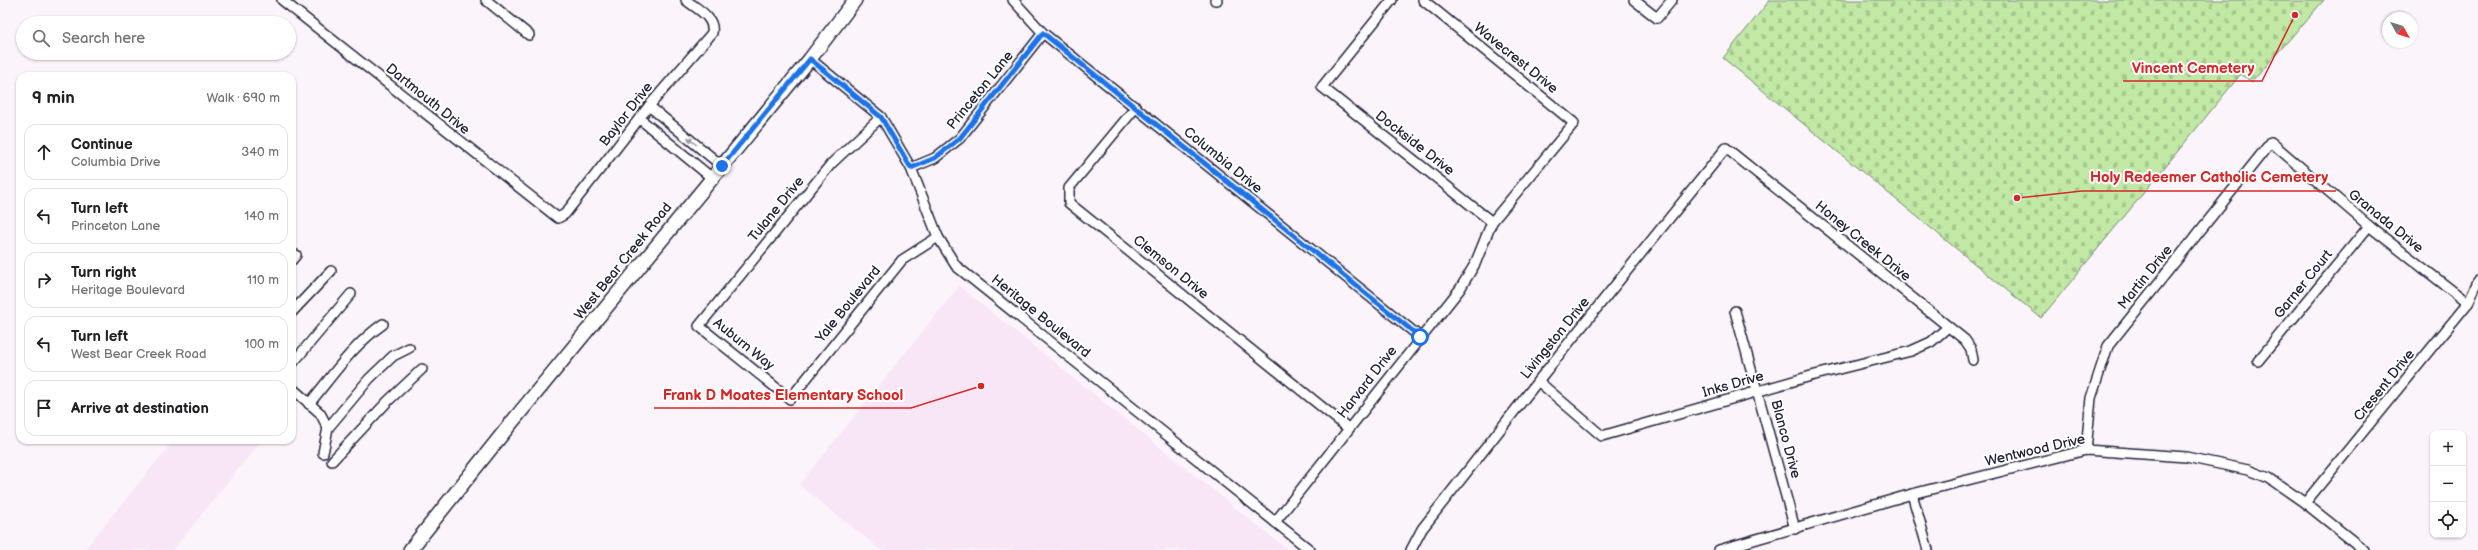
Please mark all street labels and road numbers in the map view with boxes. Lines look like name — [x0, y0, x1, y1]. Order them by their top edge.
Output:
street label: Wavecrest Drive — [1471, 19, 1561, 97]
street label: Princeton Lane — [943, 47, 1017, 133]
street label: Dartmouth Drive — [382, 60, 474, 138]
street label: Baylor Drive — [596, 79, 656, 149]
street label: Dockside Drive — [1372, 107, 1458, 179]
street label: Columbia Drive — [1180, 123, 1266, 197]
street label: Tulane Drive — [745, 173, 807, 245]
street label: Granada Drive — [2345, 186, 2427, 256]
street label: Honey Creek Drive — [1812, 197, 1914, 285]
street label: West Bear Creek Road — [571, 199, 675, 323]
street label: Clemson Drive — [1130, 231, 1212, 303]
street label: Martin Drive — [2114, 242, 2176, 312]
street label: Garner Court — [2270, 246, 2336, 322]
street label: Yale Boulevard — [811, 262, 884, 347]
street label: Heritage Boulevard — [988, 271, 1094, 361]
street label: Livingston Drive — [1517, 294, 1593, 382]
street label: Auburn Way — [710, 314, 779, 374]
street label: Harvard Drive — [1333, 342, 1401, 422]
street label: Cresent Drive — [2350, 346, 2418, 424]
street label: Inks Drive — [1701, 367, 1765, 401]
street label: Blanco Drive — [1767, 398, 1805, 480]
street label: Wentwood Drive — [1983, 430, 2087, 470]

